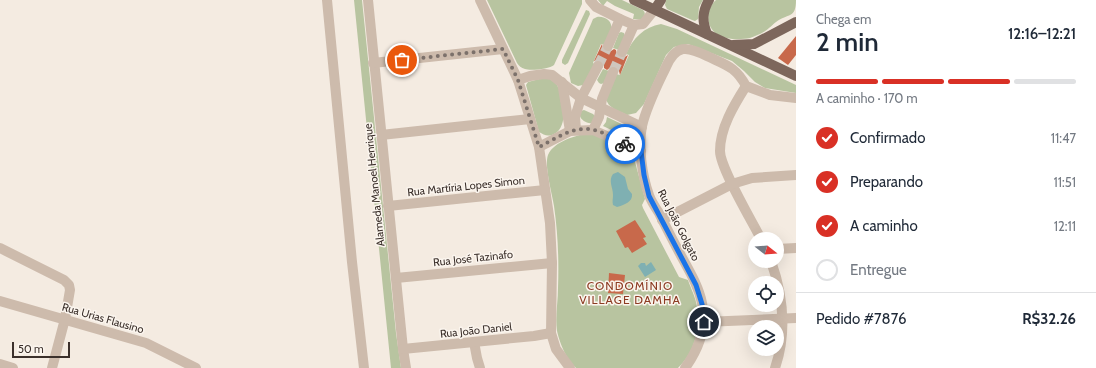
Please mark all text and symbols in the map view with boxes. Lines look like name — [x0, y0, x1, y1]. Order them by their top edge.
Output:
text: Chega em — [816, 11, 871, 27]
text: 12:16–12:21 — [1008, 25, 1076, 43]
text: 2 min — [816, 26, 879, 58]
pin — [385, 43, 419, 77]
icon: bag — [391, 49, 413, 71]
text: A caminho · 170 m — [816, 90, 918, 106]
street label: Alameda Manoel Henrique — [361, 123, 387, 247]
courier — [605, 124, 645, 164]
icon: check — [816, 127, 838, 149]
text: Confirmado — [850, 129, 925, 147]
text: 11:47 — [1051, 130, 1076, 146]
icon: bike — [614, 133, 636, 155]
icon: check — [816, 171, 838, 193]
street label: Rua Martíria Lopes Simon — [407, 173, 525, 199]
text: Preparando — [850, 173, 923, 191]
text: 11:51 — [1054, 174, 1076, 190]
street label: Rua João Golgato — [655, 187, 703, 263]
icon: check — [816, 215, 838, 237]
text: A caminho — [850, 217, 918, 235]
text: 12:11 — [1054, 218, 1076, 234]
north arrow — [748, 232, 784, 268]
map controls — [748, 232, 784, 356]
street label: Rua José Tazinafo — [432, 247, 514, 269]
text: Entregue — [850, 261, 907, 279]
button: locate — [748, 276, 784, 312]
district label: CONDOMÍNIO VILLAGE DAMHA — [579, 278, 681, 307]
street label: Rua Urias Flausino — [61, 300, 145, 336]
pin — [687, 305, 721, 339]
text: Pedido #7876 — [816, 310, 906, 328]
text: R$32.26 — [1022, 310, 1076, 328]
icon: home — [693, 311, 715, 333]
street label: Rua João Daniel — [439, 319, 513, 341]
button: layers — [748, 320, 784, 356]
scale bar — [12, 340, 70, 359]
text: 50 m — [18, 342, 44, 356]

